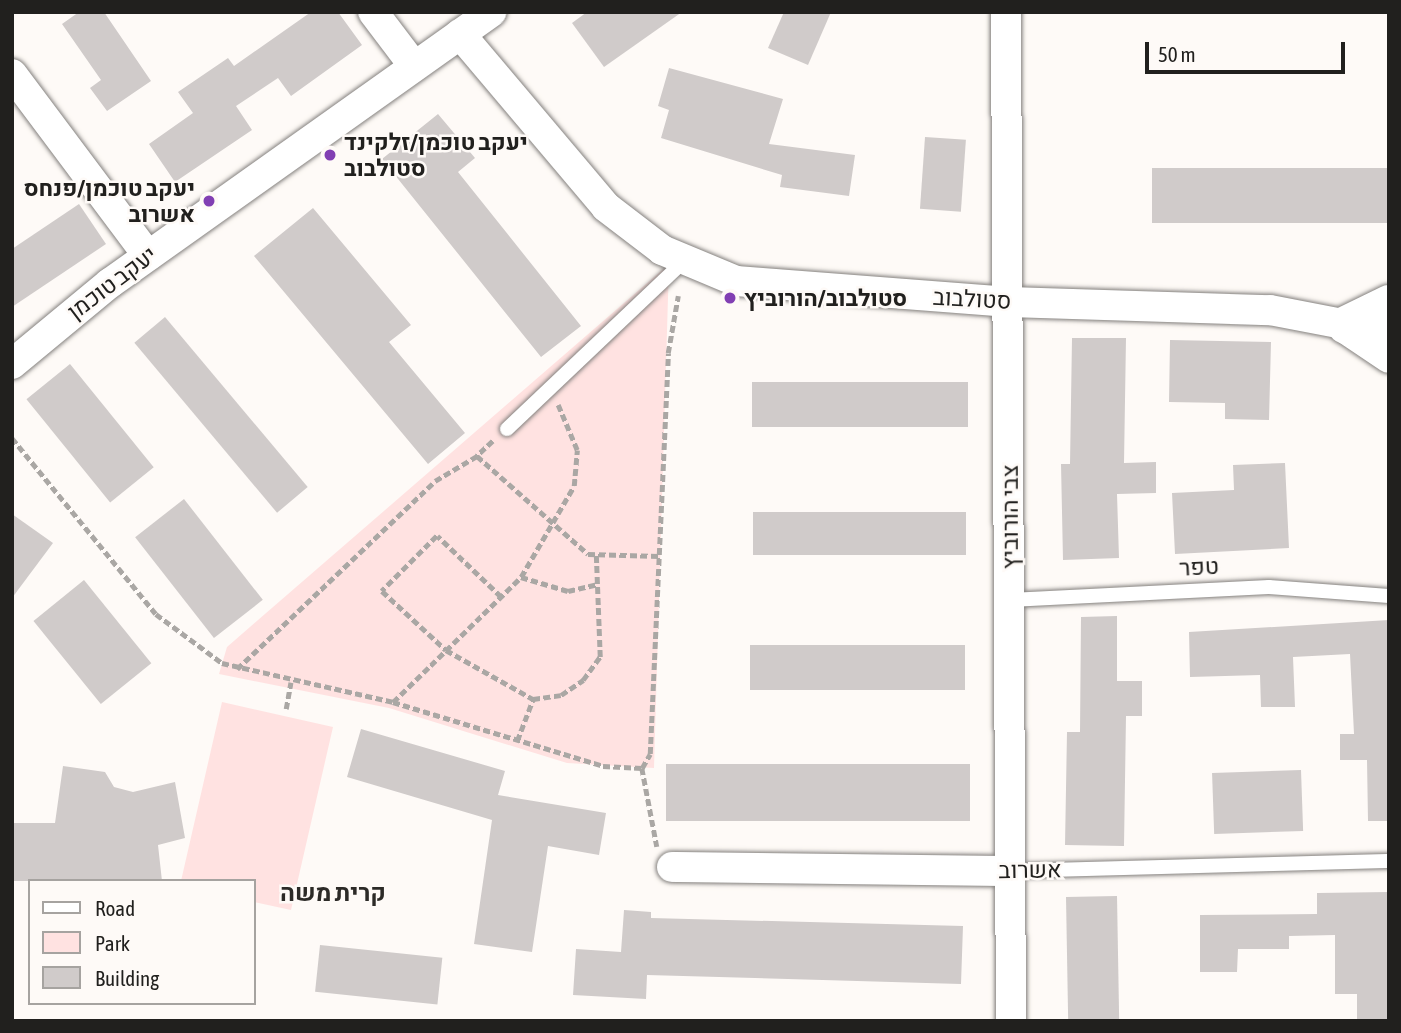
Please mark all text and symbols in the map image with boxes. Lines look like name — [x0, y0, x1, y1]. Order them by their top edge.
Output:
scale bar — [1149, 28, 1348, 72]
text: 50 m — [1158, 42, 1196, 66]
place label: יעקב טוכמן/זלקינד סטולבוב — [344, 128, 528, 182]
marker: יעקב טוכמן/זלקינד סטולבוב — [322, 147, 338, 163]
place label: יעקב טוכמן/פנחס אשרוב — [24, 174, 195, 228]
marker: יעקב טוכמן/פנחס אשרוב — [201, 193, 217, 209]
street label: יעקב טוכמן — [62, 241, 162, 325]
street label: סטולבוב — [932, 283, 1012, 315]
place label: סטולבוב/הורוביץ — [744, 284, 907, 312]
marker: סטולבוב/הורוביץ — [722, 290, 738, 306]
street label: צבי הורוביץ — [996, 465, 1024, 569]
street label: טפר — [1178, 552, 1220, 582]
street label: אשרוב — [998, 856, 1062, 884]
legend — [28, 879, 256, 1005]
district label: קרית משה — [280, 879, 386, 907]
text: Road — [95, 896, 135, 920]
text: Park — [95, 931, 130, 955]
text: Building — [95, 966, 159, 990]

